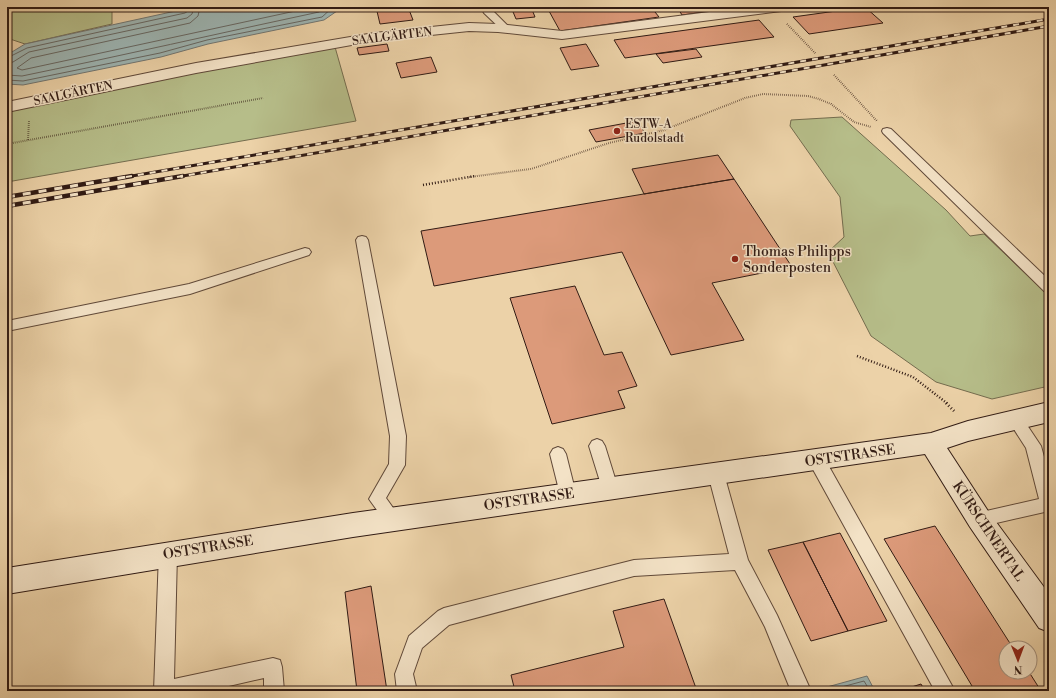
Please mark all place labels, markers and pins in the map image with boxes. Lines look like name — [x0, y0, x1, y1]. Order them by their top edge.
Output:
place label: ESTW-A Rudolstadt — [625, 117, 685, 146]
marker: ESTW-A Rudolstadt — [612, 126, 622, 136]
place label: Thomas Philipps Sonderposten — [743, 243, 851, 277]
marker: Thomas Philipps Sonderposten — [730, 254, 740, 264]

